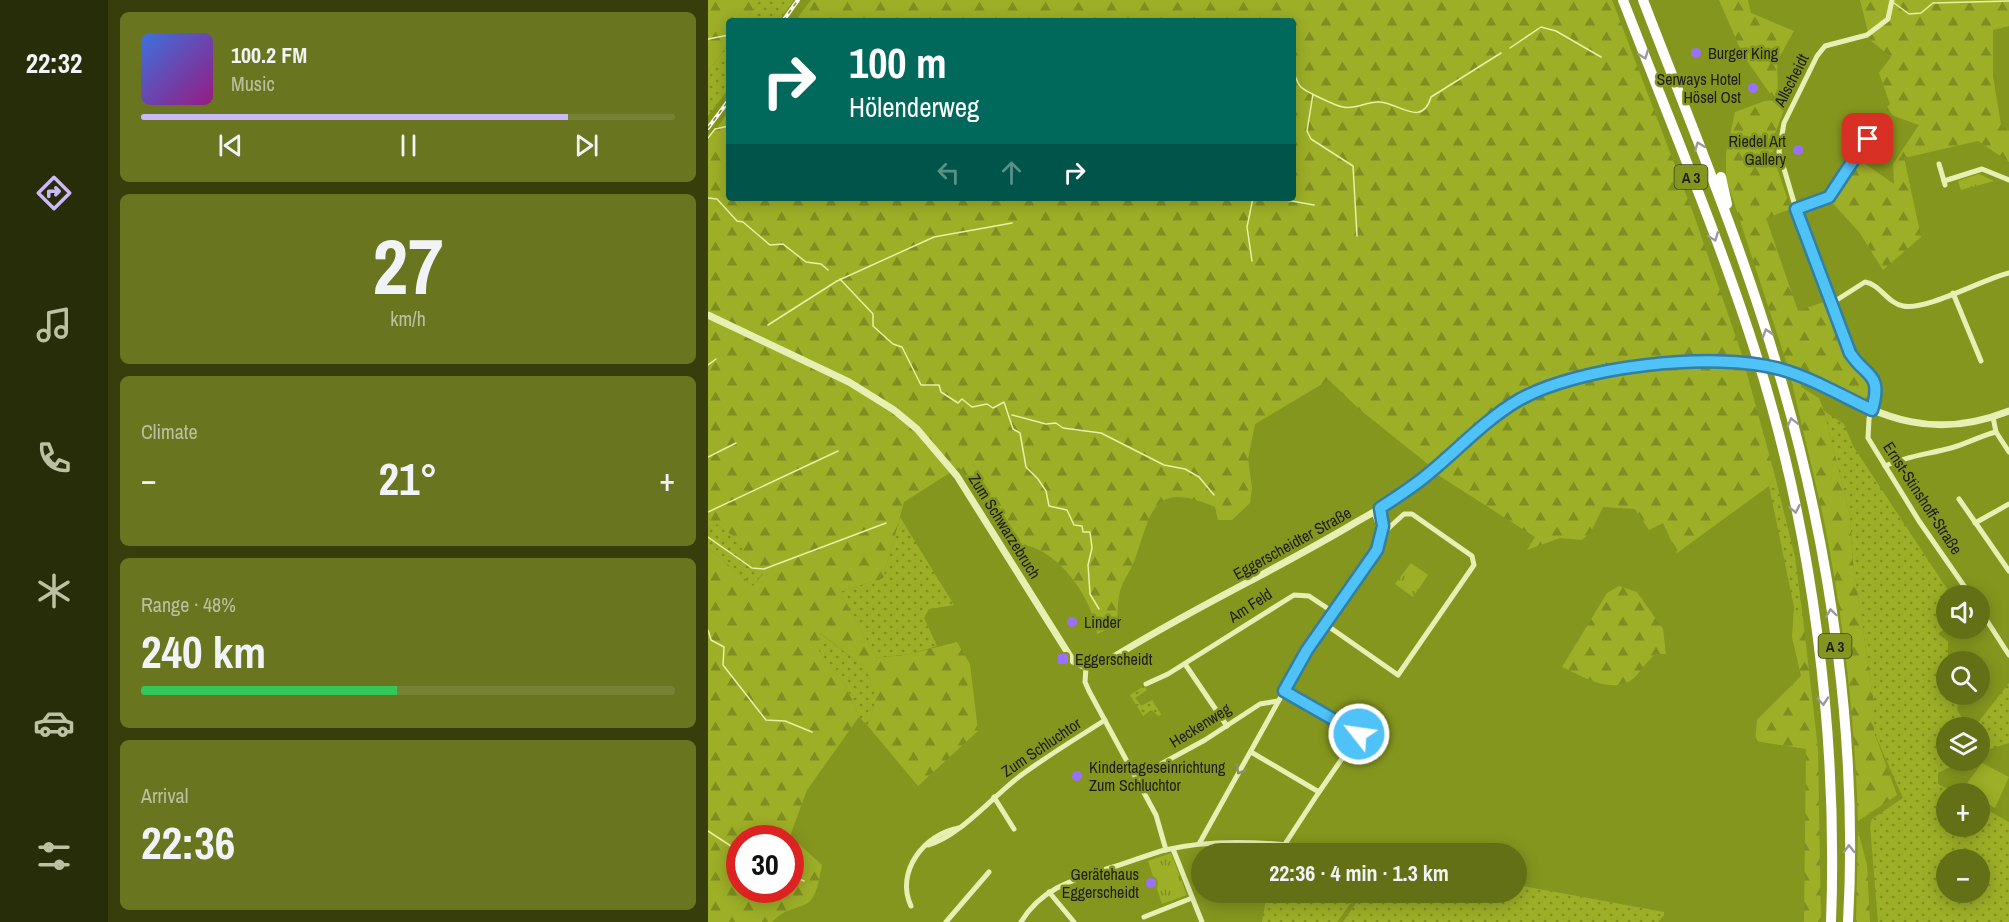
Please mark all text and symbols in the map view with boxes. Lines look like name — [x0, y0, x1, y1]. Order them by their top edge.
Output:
text: 100 m — [849, 35, 947, 91]
text: 100.2 FM — [231, 40, 307, 70]
icon: right — [750, 42, 828, 120]
place label: Burger King — [1708, 42, 1779, 64]
text: 22:32 — [26, 45, 82, 81]
marker: Burger King — [1689, 46, 1703, 60]
one-way arrow — [1637, 48, 1649, 59]
street label: Allscheidt — [1768, 49, 1814, 111]
place label: Serways Hotel Hösel Ost — [1656, 68, 1741, 108]
text: Music — [231, 70, 275, 97]
marker: Serways Hotel Hösel Ost — [1746, 81, 1760, 95]
text: Hölenderweg — [849, 89, 979, 125]
pin — [1842, 113, 1893, 164]
icon: arrive — [1851, 122, 1884, 155]
icon: previous — [214, 129, 247, 162]
icon: pause — [392, 129, 425, 162]
icon: next — [570, 129, 603, 162]
place label: Riedel Art Gallery — [1728, 130, 1786, 170]
one-way arrow — [1694, 141, 1706, 152]
marker: Riedel Art Gallery — [1791, 143, 1805, 157]
icon: left — [932, 156, 965, 189]
icon: ahead — [995, 156, 1028, 189]
icon: right — [1058, 156, 1091, 189]
road number: A 3 — [1674, 165, 1708, 189]
icon: directions — [33, 172, 75, 214]
text: 27 — [372, 213, 444, 318]
one-way arrow — [1707, 230, 1719, 241]
icon: music — [33, 304, 75, 346]
text: km/h — [390, 305, 426, 332]
one-way arrow — [1761, 328, 1774, 339]
text: Climate — [141, 418, 198, 445]
one-way arrow — [1787, 418, 1800, 428]
icon: phone — [33, 437, 75, 479]
street label: Ernst-Stinshoff-Straße — [1878, 437, 1968, 559]
text: 21° — [378, 448, 438, 509]
text: − — [141, 457, 157, 501]
text: + — [659, 457, 675, 501]
street label: Zum Schwarzebruch — [964, 469, 1046, 583]
street label: Eggerscheidter Straße — [1229, 501, 1355, 585]
one-way arrow — [1788, 503, 1801, 513]
icon: climate — [33, 570, 75, 612]
street label: Am Feld — [1223, 583, 1276, 628]
map controls — [1936, 585, 1990, 903]
button: sound — [1936, 585, 1990, 639]
text: Range · 48% — [141, 591, 236, 618]
one-way arrow — [1825, 609, 1838, 618]
place label: Linder — [1084, 611, 1122, 633]
marker: Linder — [1065, 615, 1079, 629]
text: 240 km — [141, 621, 266, 682]
road number: A 3 — [1818, 634, 1852, 658]
place label: Eggerscheidt — [1075, 648, 1153, 670]
button: search — [1936, 651, 1990, 705]
marker: Eggerscheidt — [1056, 652, 1070, 666]
street label: Heckenweg — [1165, 697, 1235, 752]
one-way arrow — [1817, 697, 1830, 706]
icon: car — [33, 702, 75, 744]
position arrow — [1327, 702, 1391, 766]
street label: Zum Schluchtor — [997, 712, 1086, 782]
button: layers — [1936, 717, 1990, 771]
place label: Kindertageseinrichtung Zum Schluchtor — [1089, 756, 1226, 796]
one-way arrow — [1236, 764, 1247, 774]
marker: Kindertageseinrichtung Zum Schluchtor — [1070, 769, 1084, 783]
text: Arrival — [141, 782, 188, 809]
button: + — [1936, 783, 1990, 837]
text: 22:36 — [141, 812, 235, 873]
speed limit sign: 30 — [726, 825, 804, 903]
icon: filters — [33, 835, 75, 877]
one-way arrow — [1843, 845, 1855, 854]
button: − — [1936, 849, 1990, 903]
text: 22:36 · 4 min · 1.3 km — [1269, 858, 1449, 888]
place label: Gerätehaus Eggerscheidt — [1062, 863, 1139, 903]
marker: Gerätehaus Eggerscheidt — [1144, 876, 1158, 890]

